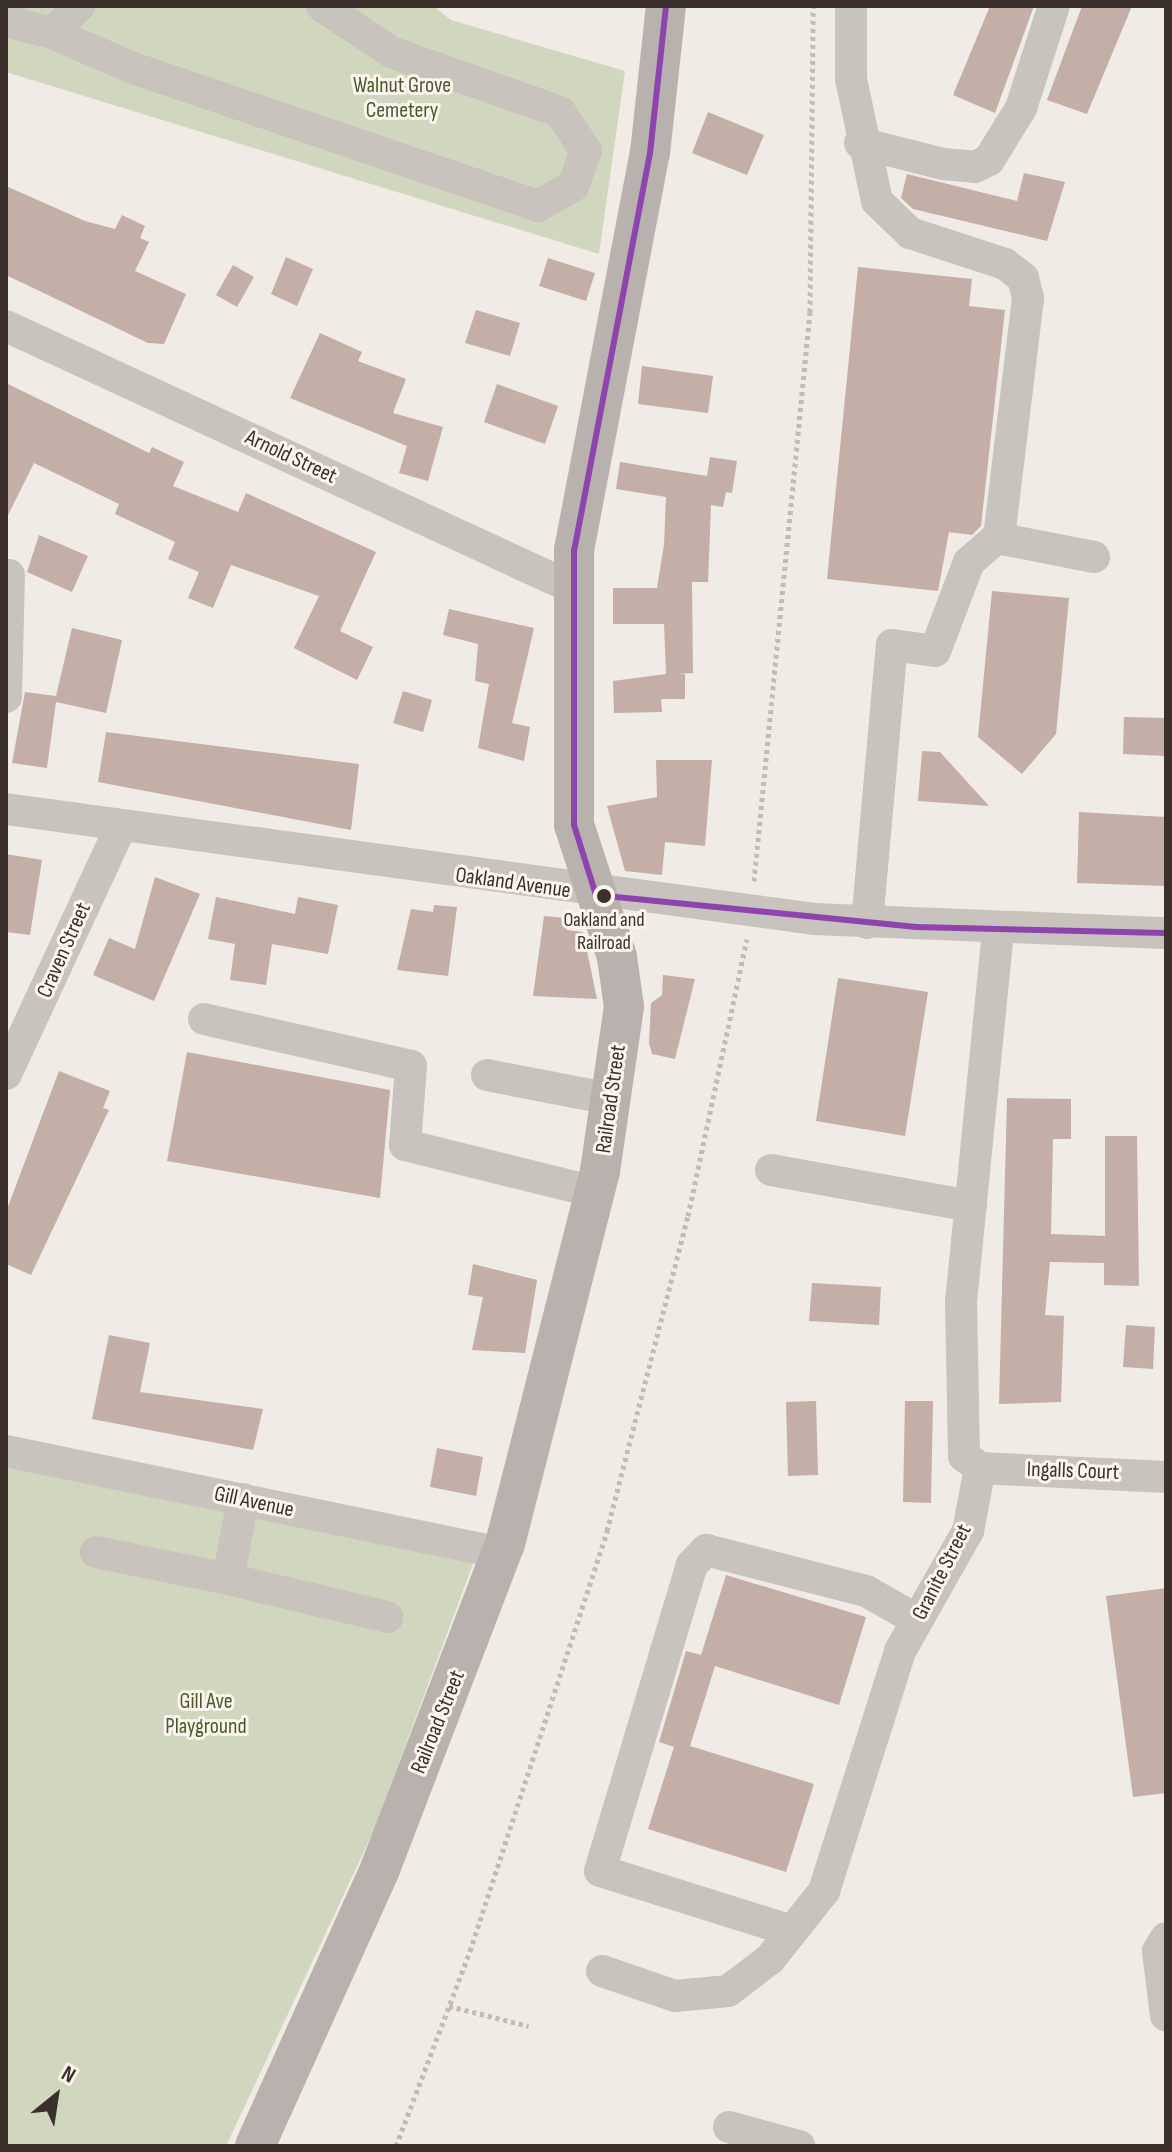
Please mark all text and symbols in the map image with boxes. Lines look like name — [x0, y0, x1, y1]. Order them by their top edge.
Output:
park label: Walnut Grove Cemetery — [353, 72, 451, 124]
street label: Arnold Street — [241, 424, 341, 490]
street label: Oakland Avenue — [454, 862, 572, 904]
marker: Oakland and Railroad — [596, 888, 612, 904]
street label: Craven Street — [31, 898, 97, 1002]
place label: Oakland and Railroad — [563, 908, 645, 955]
street label: Railroad Street — [590, 1043, 632, 1155]
street label: Ingalls Court — [1026, 1456, 1120, 1486]
street label: Gill Avenue — [212, 1481, 296, 1523]
street label: Granite Street — [907, 1520, 977, 1624]
street label: Railroad Street — [405, 1666, 471, 1778]
park label: Gill Ave Playground — [165, 1688, 247, 1740]
north arrow — [16, 2056, 96, 2136]
text: N — [56, 2060, 80, 2089]

